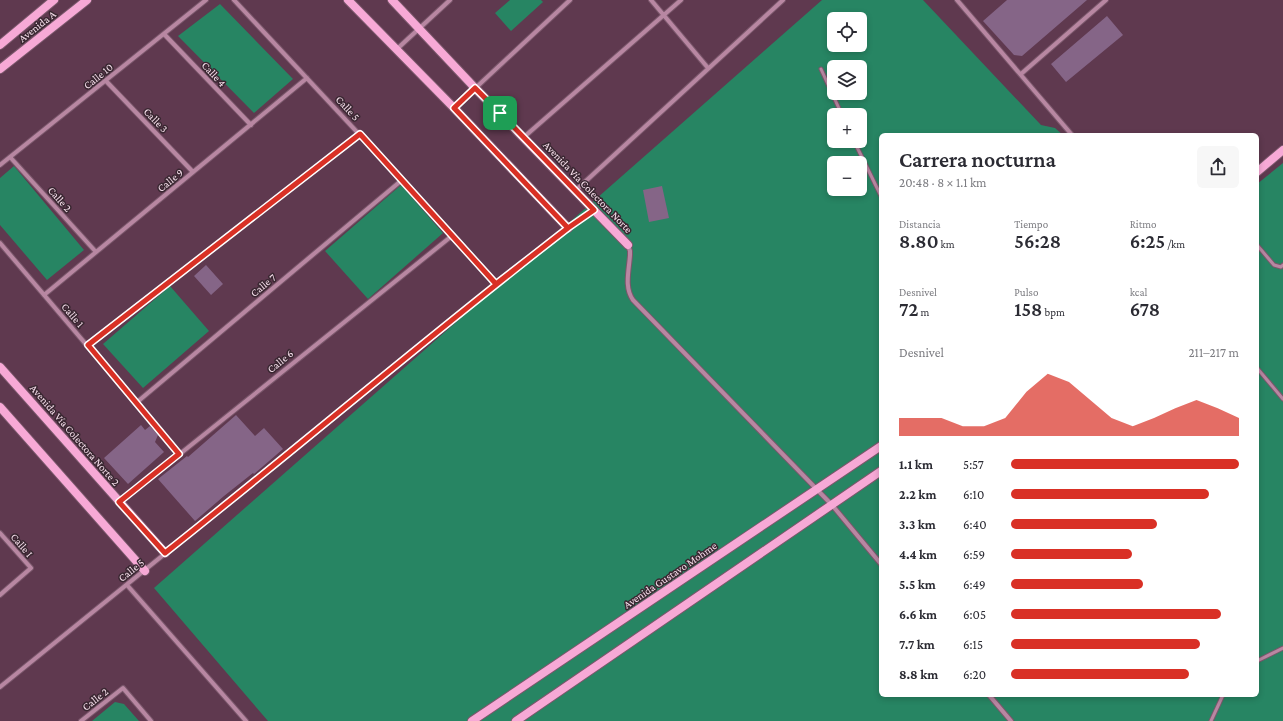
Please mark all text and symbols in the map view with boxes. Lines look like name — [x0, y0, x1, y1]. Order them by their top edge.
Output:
street label: Avenida A — [16, 7, 59, 44]
map controls — [827, 12, 867, 196]
button: locate — [827, 12, 867, 52]
street label: Calle 4 — [199, 59, 229, 89]
button: layers — [827, 60, 867, 100]
street label: Calle 10 — [81, 61, 115, 91]
street label: Calle 5 — [334, 93, 362, 123]
pin — [483, 96, 517, 130]
icon: arrive — [489, 102, 511, 124]
street label: Calle 3 — [141, 105, 171, 135]
button: + — [827, 108, 867, 148]
street label: Avenida Vía Colectora Norte — [541, 139, 635, 235]
button: share — [1197, 146, 1239, 188]
text: Carrera nocturna — [899, 147, 1056, 172]
button: − — [827, 156, 867, 196]
street label: Calle 9 — [155, 166, 185, 194]
text: 20:48 · 8 × 1.1 km — [899, 175, 987, 190]
street label: Calle 2 — [46, 184, 74, 214]
text: Distancia — [899, 218, 941, 230]
text: Tiempo — [1014, 218, 1048, 230]
text: Ritmo — [1130, 218, 1157, 230]
text: 8.80 — [899, 230, 939, 252]
text: 56:28 — [1014, 230, 1061, 252]
text: 6:25 — [1130, 230, 1165, 252]
text: km — [939, 238, 955, 250]
text: /km — [1165, 238, 1185, 250]
street label: Calle 7 — [248, 271, 278, 299]
text: Desnivel — [899, 286, 937, 298]
text: Pulso — [1014, 286, 1038, 298]
text: kcal — [1130, 286, 1147, 298]
text: 72 — [899, 298, 918, 320]
text: 158 — [1014, 298, 1042, 320]
text: 678 — [1130, 298, 1160, 320]
street label: Calle 1 — [59, 301, 87, 330]
text: m — [918, 306, 929, 318]
text: bpm — [1042, 306, 1065, 318]
text: Desnivel — [899, 345, 944, 360]
text: 211–217 m — [1188, 345, 1239, 360]
street label: Calle 6 — [265, 347, 295, 375]
street label: Avenida Vía Colectora Norte 2 — [28, 382, 122, 488]
text: 1.1 km — [899, 457, 933, 472]
text: 5:57 — [963, 457, 984, 472]
text: 2.2 km — [899, 487, 936, 502]
text: 6:10 — [963, 487, 984, 502]
text: 3.3 km — [899, 517, 936, 532]
text: 6:40 — [963, 517, 987, 532]
street label: Calle I — [8, 531, 36, 559]
street label: Avenida Gustavo Mohme — [621, 539, 719, 611]
text: 4.4 km — [899, 547, 937, 562]
text: 6:59 — [963, 547, 985, 562]
street label: Calle 5 — [116, 556, 146, 584]
text: 5.5 km — [899, 577, 936, 592]
text: 6:49 — [963, 577, 986, 592]
text: 6.6 km — [899, 607, 937, 622]
text: 6:05 — [963, 607, 986, 622]
text: 7.7 km — [899, 637, 935, 652]
text: 6:15 — [963, 637, 983, 652]
text: 8.8 km — [899, 667, 938, 682]
text: 6:20 — [963, 667, 986, 682]
street label: Calle 2 — [80, 685, 110, 713]

